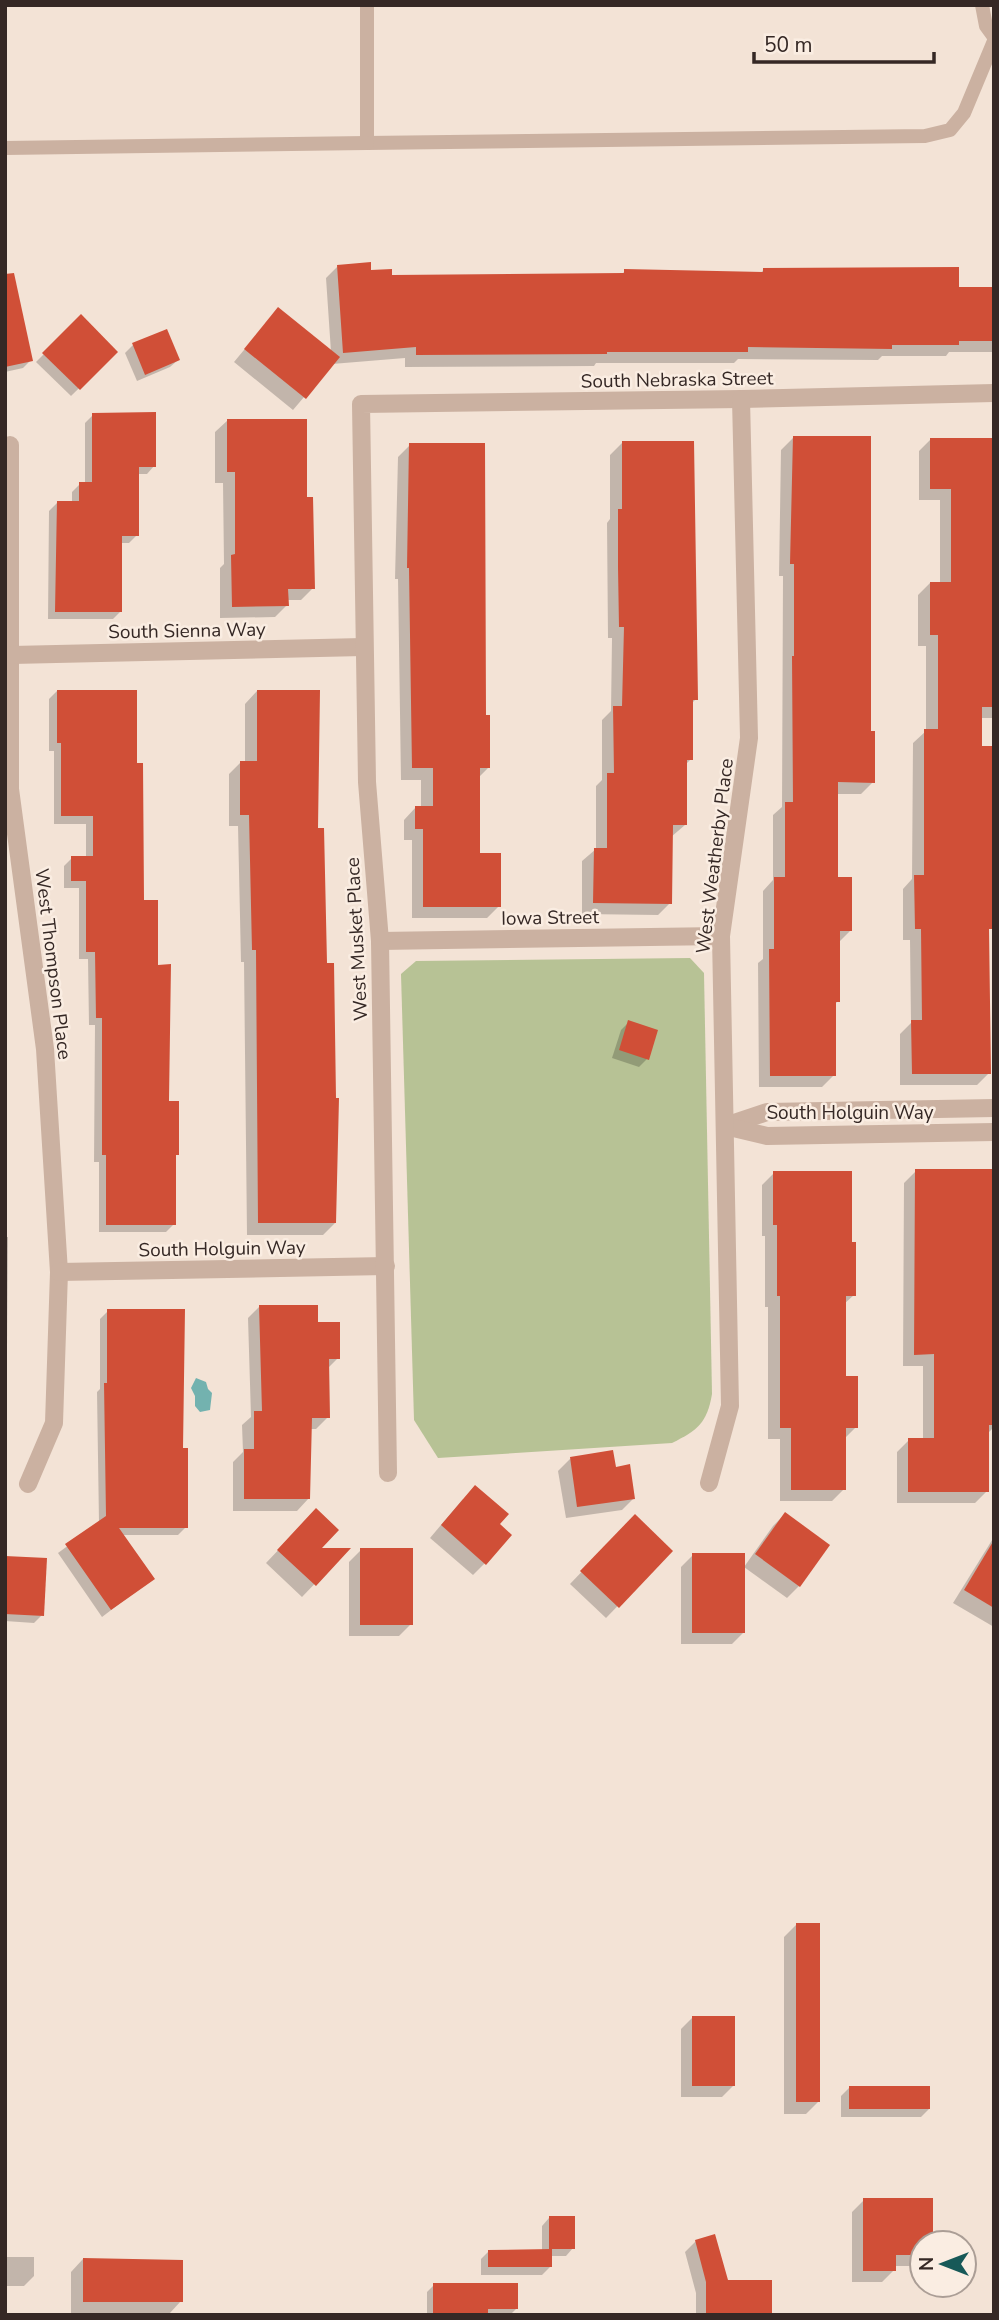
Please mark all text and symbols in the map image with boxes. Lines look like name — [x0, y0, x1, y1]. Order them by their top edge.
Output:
scale bar — [754, 21, 934, 65]
text: 50 m — [764, 31, 813, 59]
street label: South Nebraska Street — [581, 365, 774, 395]
street label: South Sienna Way — [108, 617, 266, 645]
street label: West Weatherby Place — [690, 757, 740, 955]
street label: West Musket Place — [340, 856, 374, 1021]
street label: West Thompson Place — [28, 867, 78, 1061]
street label: Iowa Street — [501, 904, 600, 932]
street label: South Holguin Way — [766, 1100, 934, 1126]
street label: South Holguin Way — [138, 1235, 306, 1263]
north arrow — [908, 2229, 978, 2299]
text: N — [914, 2257, 940, 2271]

